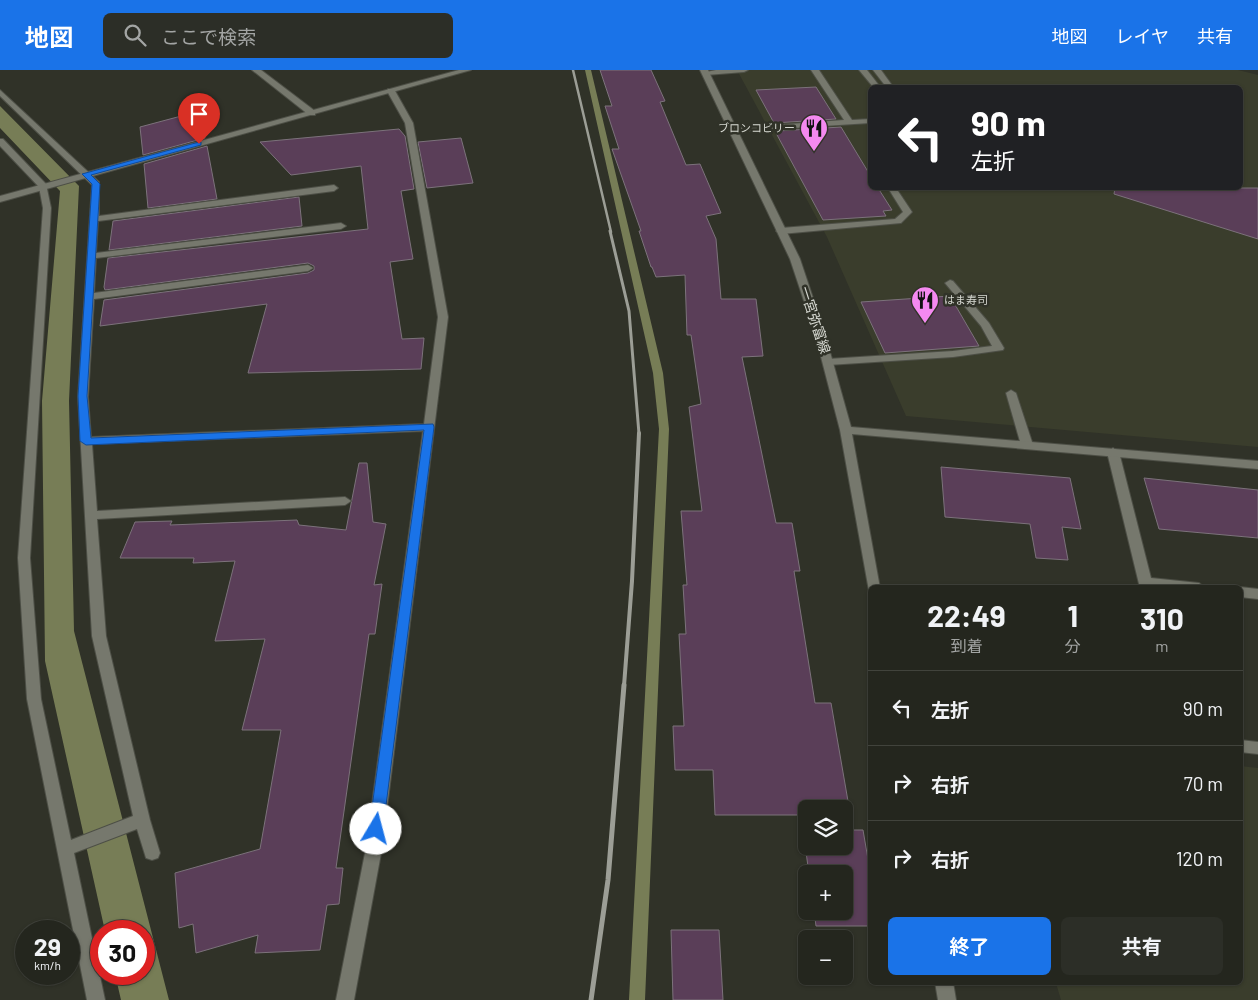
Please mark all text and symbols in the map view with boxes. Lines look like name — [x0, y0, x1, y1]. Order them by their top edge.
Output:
search box — [103, 13, 453, 58]
icon: search — [121, 21, 149, 49]
text: 地図 — [25, 22, 73, 51]
text: ここで検索 — [161, 25, 256, 48]
text: 地図 — [1052, 25, 1088, 47]
text: レイヤ — [1116, 25, 1169, 47]
text: 共有 — [1197, 25, 1233, 47]
pin — [178, 93, 220, 144]
icon: arrive — [185, 100, 213, 128]
text: 90 m — [971, 101, 1046, 143]
icon: left — [888, 105, 953, 170]
restaurant icon: ブロンコビリー — [799, 113, 829, 152]
place label: ブロンコビリー — [718, 121, 795, 134]
text: 左折 — [971, 147, 1015, 173]
street label: 一宮弥富線 — [797, 284, 834, 356]
restaurant icon: はま寿司 — [910, 285, 940, 324]
place label: はま寿司 — [944, 293, 988, 306]
text: 22:49 — [927, 597, 1006, 633]
text: 1 — [1068, 597, 1078, 633]
text: 310 — [1140, 600, 1184, 636]
text: 到着 — [950, 636, 982, 655]
text: 分 — [1065, 636, 1081, 655]
text: m — [1155, 636, 1169, 655]
icon: left — [888, 694, 916, 722]
text: 90 m — [1183, 697, 1223, 720]
text: 左折 — [931, 698, 969, 721]
icon: right — [888, 769, 916, 797]
text: 70 m — [1184, 772, 1223, 795]
text: 右折 — [931, 773, 969, 796]
map controls — [798, 800, 853, 985]
button: layers — [798, 800, 853, 855]
position arrow — [349, 802, 401, 854]
icon: right — [888, 844, 916, 872]
text: 120 m — [1176, 847, 1223, 870]
text: 右折 — [931, 848, 969, 871]
button: + — [798, 865, 853, 920]
button: 終了 — [888, 917, 1051, 975]
button: 共有 — [1061, 917, 1223, 975]
speed limit sign: 30 — [90, 920, 155, 985]
button: − — [798, 930, 853, 985]
text: 29 — [34, 931, 61, 961]
text: km/h — [34, 958, 61, 972]

